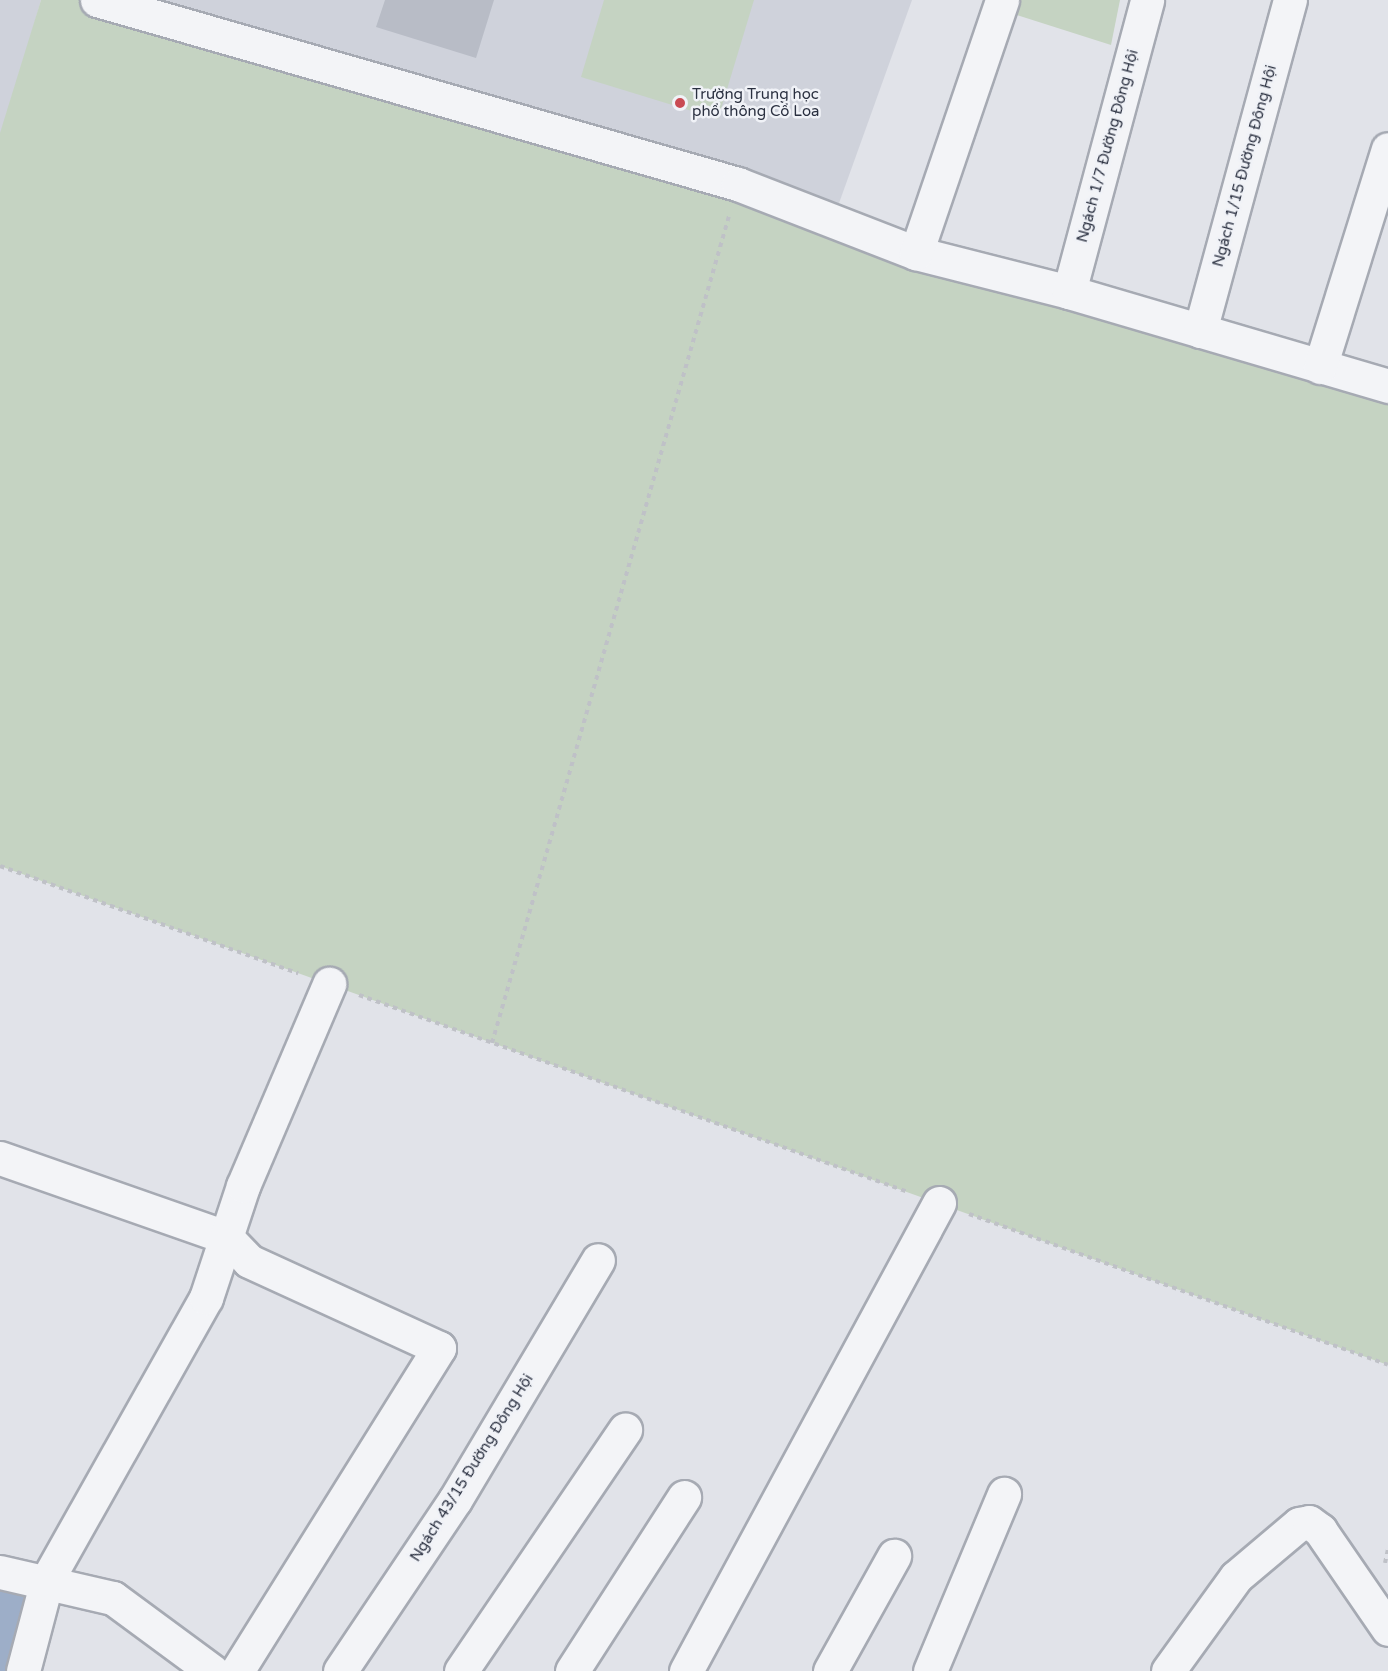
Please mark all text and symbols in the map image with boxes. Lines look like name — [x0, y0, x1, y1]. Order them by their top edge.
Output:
street label: Ngách 1/7 Đường Đông Hội — [1074, 48, 1142, 244]
street label: Ngách 1/15 Đường Đông Hội — [1209, 63, 1281, 269]
place label: Trường Trung học phổ thông Cổ Loa — [692, 85, 819, 120]
marker: Trường Trung học phổ thông Cổ Loa — [673, 96, 687, 110]
street label: Ngách 43/15 Đường Đông Hội — [407, 1371, 537, 1565]

